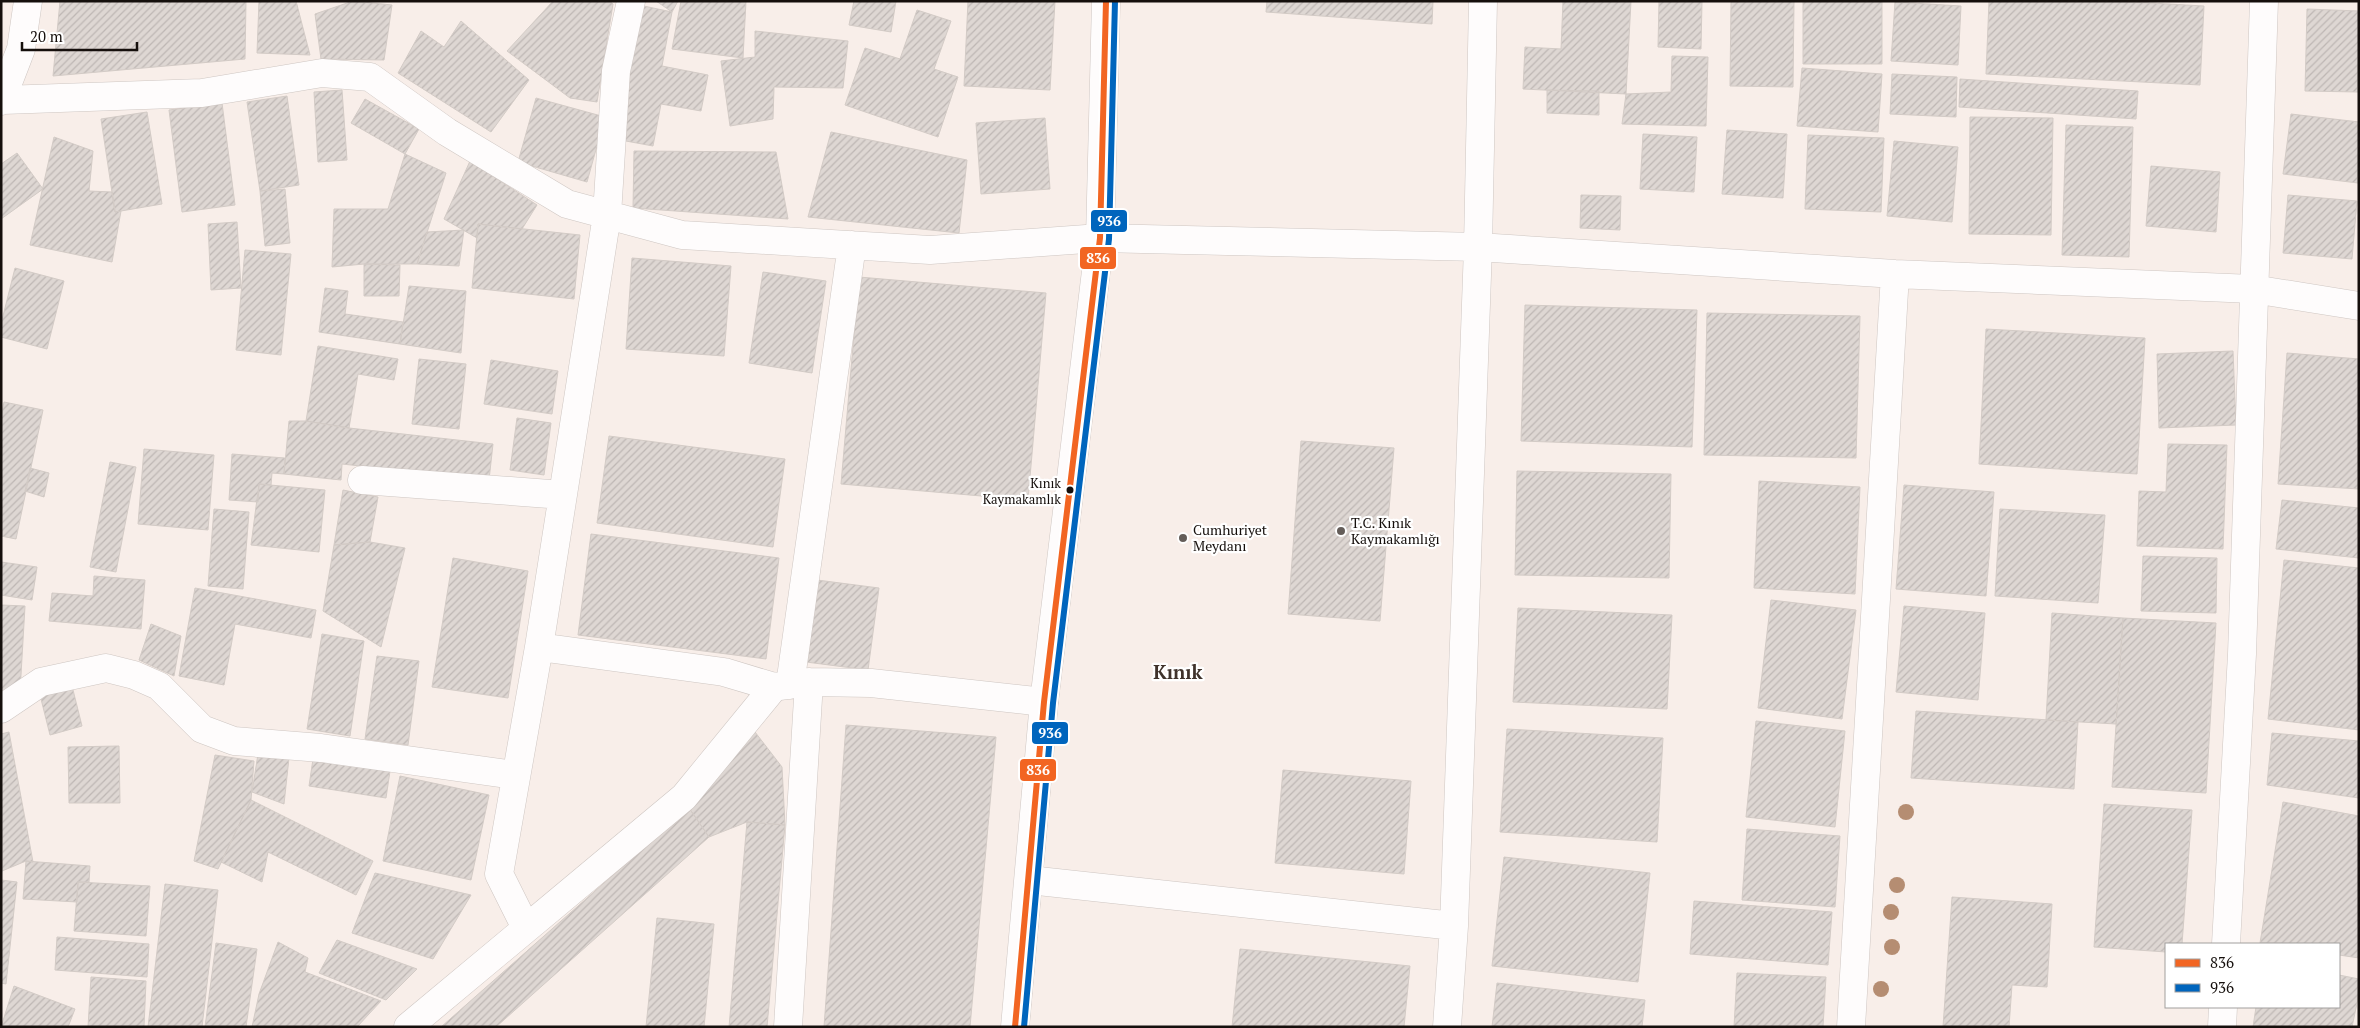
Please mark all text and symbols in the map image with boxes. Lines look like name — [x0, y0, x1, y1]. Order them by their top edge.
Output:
scale bar — [22, 20, 138, 52]
text: 20 m — [30, 26, 63, 46]
line badge: 936 — [1090, 209, 1128, 233]
text: 936 — [1097, 211, 1121, 230]
line badge: 836 — [1079, 246, 1117, 270]
text: 836 — [1086, 248, 1110, 267]
place label: Kınık Kaymakamlık — [983, 474, 1061, 508]
marker: Kınık Kaymakamlık — [1065, 485, 1075, 495]
place label: T.C. Kınık Kaymakamlığı — [1351, 513, 1440, 548]
place label: Cumhuriyet Meydanı — [1193, 520, 1268, 555]
marker: T.C. Kınık Kaymakamlığı — [1335, 525, 1347, 537]
marker: Cumhuriyet Meydanı — [1177, 532, 1189, 544]
district label: Kınık — [1153, 659, 1204, 684]
line badge: 936 — [1031, 721, 1069, 745]
text: 936 — [1038, 723, 1062, 742]
line badge: 836 — [1019, 758, 1057, 782]
text: 836 — [1026, 760, 1050, 779]
legend — [2165, 943, 2340, 1008]
text: 836 — [2210, 952, 2234, 972]
text: 936 — [2210, 977, 2234, 997]

